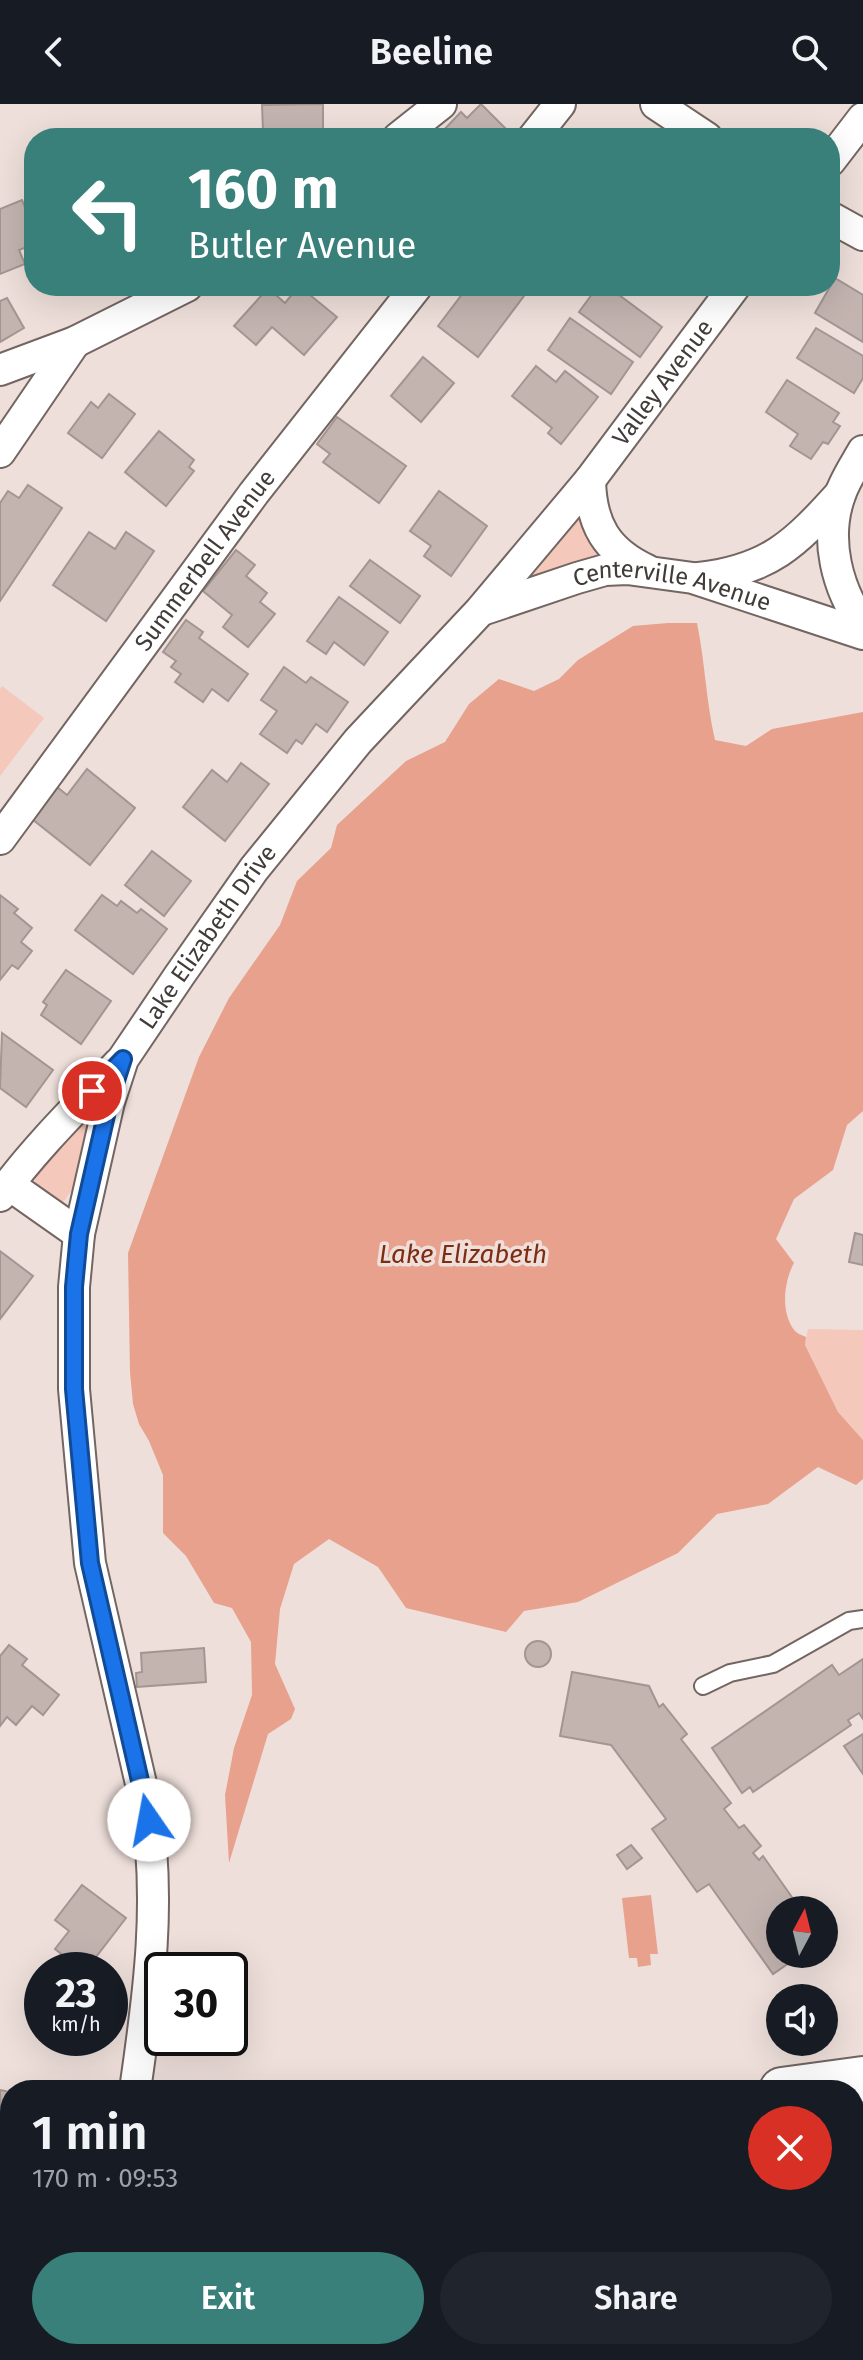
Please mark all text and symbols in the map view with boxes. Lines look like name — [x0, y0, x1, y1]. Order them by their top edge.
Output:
icon: back — [32, 30, 76, 74]
text: Beeline — [370, 30, 493, 74]
icon: search — [787, 30, 831, 74]
text: 160 m — [188, 156, 339, 223]
icon: left — [56, 160, 160, 264]
text: Butler Avenue — [188, 224, 416, 268]
street label: Valley Avenue — [607, 314, 719, 451]
street label: Summerbell Avenue — [129, 464, 281, 656]
street label: Centerville Avenue — [570, 554, 775, 617]
street label: Lake Elizabeth Drive — [133, 839, 282, 1034]
pin — [58, 1057, 126, 1125]
icon: arrive — [70, 1069, 114, 1113]
water label: Lake Elizabeth — [379, 1239, 547, 1270]
position arrow — [107, 1778, 191, 1862]
north arrow — [766, 1896, 838, 1968]
map controls — [766, 1896, 838, 2056]
speed limit sign: 30 — [144, 1952, 248, 2056]
text: 23 — [55, 1970, 97, 2018]
button: sound — [766, 1984, 838, 2056]
text: km/h — [51, 2012, 101, 2036]
text: 1 min — [32, 2104, 148, 2162]
button: close — [748, 2106, 832, 2190]
text: 170 m · 09:53 — [32, 2163, 178, 2194]
button: Exit — [32, 2252, 424, 2344]
button: Share — [440, 2252, 832, 2344]

